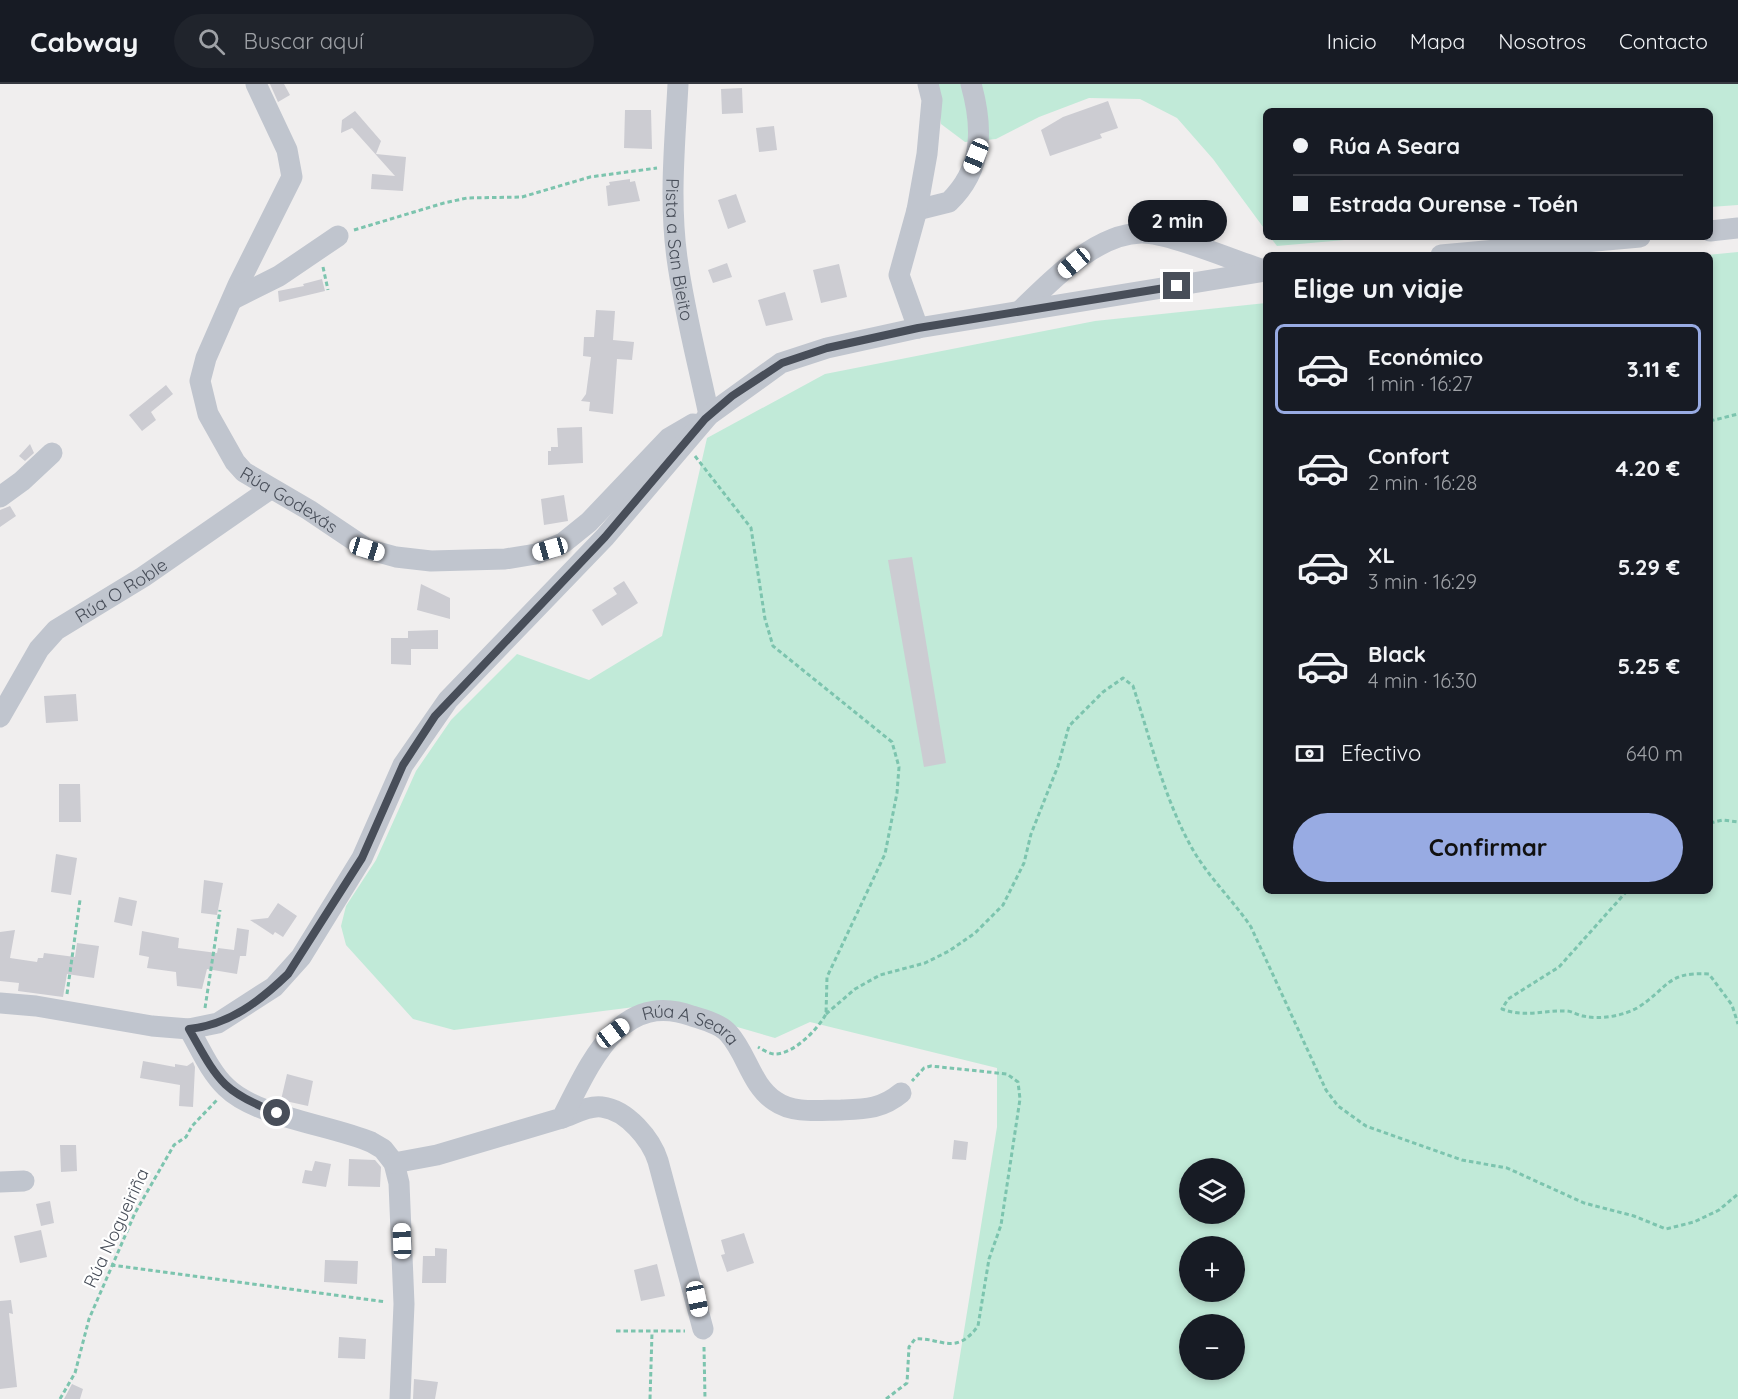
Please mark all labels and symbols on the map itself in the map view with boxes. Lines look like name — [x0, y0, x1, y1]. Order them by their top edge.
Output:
car — [961, 136, 991, 176]
street label: Pista a San Bieito — [661, 178, 699, 323]
callout: 2 min — [1128, 199, 1226, 241]
car — [1054, 245, 1094, 281]
route end — [1163, 272, 1190, 299]
street label: Rúa Godexás — [236, 461, 343, 538]
car — [347, 535, 387, 563]
car — [530, 535, 570, 563]
street label: Rúa O Roble — [70, 552, 171, 627]
street label: Rúa A Seara — [639, 999, 745, 1049]
car — [593, 1015, 633, 1051]
route start — [263, 1099, 290, 1126]
street label: Rúa Nogueiriña — [78, 1165, 154, 1291]
car — [392, 1223, 412, 1259]
car — [684, 1280, 710, 1318]

